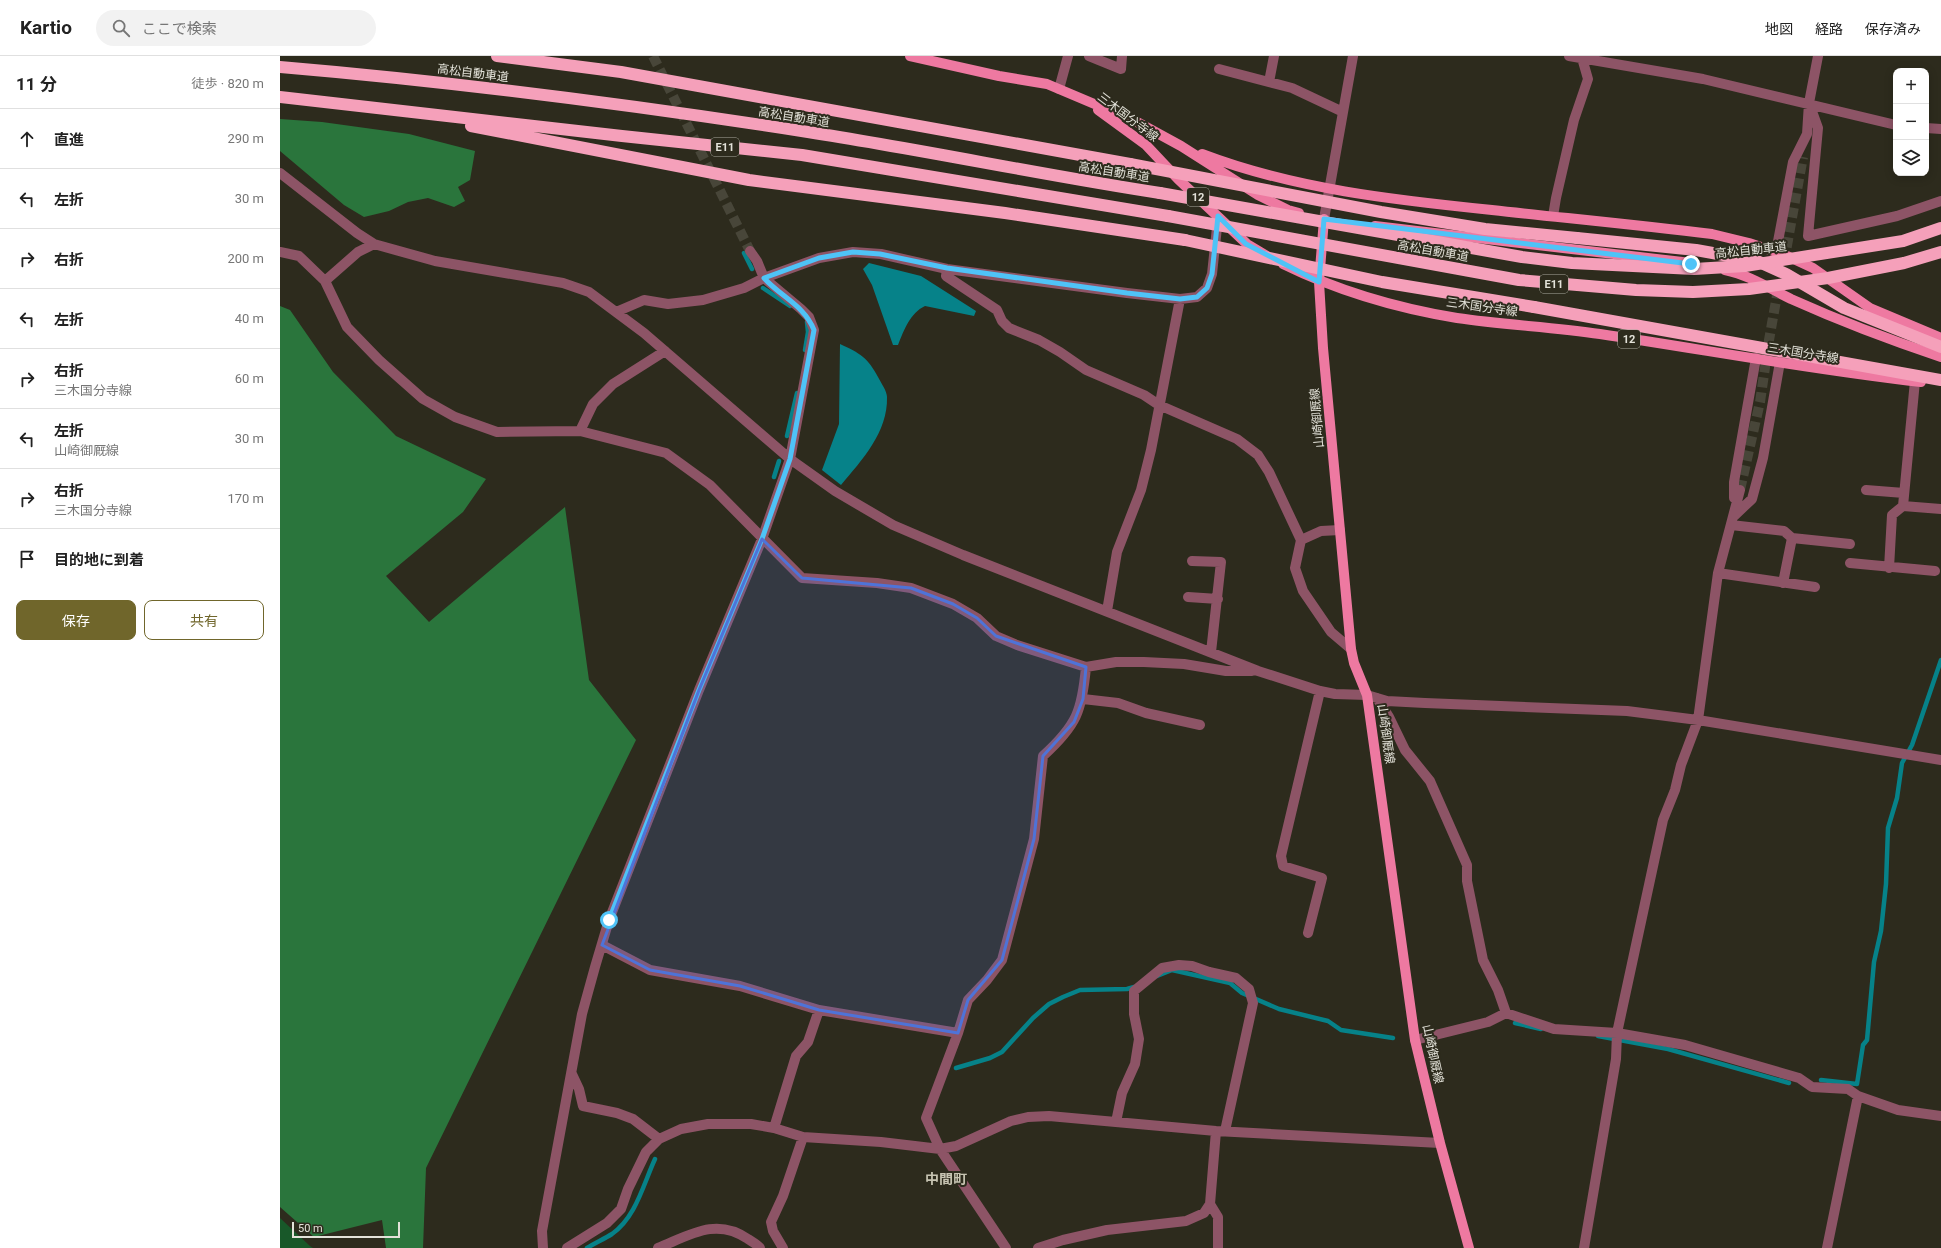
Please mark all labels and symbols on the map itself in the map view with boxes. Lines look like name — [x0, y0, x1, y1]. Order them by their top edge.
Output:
street label: 高松自動車道 — [436, 62, 510, 84]
street label: 三木国分寺線 — [1095, 90, 1161, 144]
street label: 高松自動車道 — [757, 104, 831, 130]
road number: E11 — [711, 138, 739, 156]
street label: 高松自動車道 — [1077, 159, 1151, 185]
road number: 12 — [1187, 188, 1209, 206]
street label: 高松自動車道 — [1396, 238, 1470, 264]
street label: 高松自動車道 — [1714, 239, 1788, 261]
route end — [1682, 255, 1700, 273]
road number: E11 — [1540, 275, 1568, 293]
street label: 三木国分寺線 — [1445, 295, 1519, 319]
road number: 12 — [1618, 330, 1640, 348]
street label: 三木国分寺線 — [1766, 340, 1840, 366]
street label: 山崎御厩線 — [1307, 387, 1327, 449]
street label: 山崎御厩線 — [1375, 703, 1397, 765]
route start — [600, 911, 618, 929]
street label: 山崎御厩線 — [1420, 1023, 1446, 1085]
district label: 中間町 — [925, 1171, 967, 1187]
scale bar — [292, 1220, 400, 1239]

